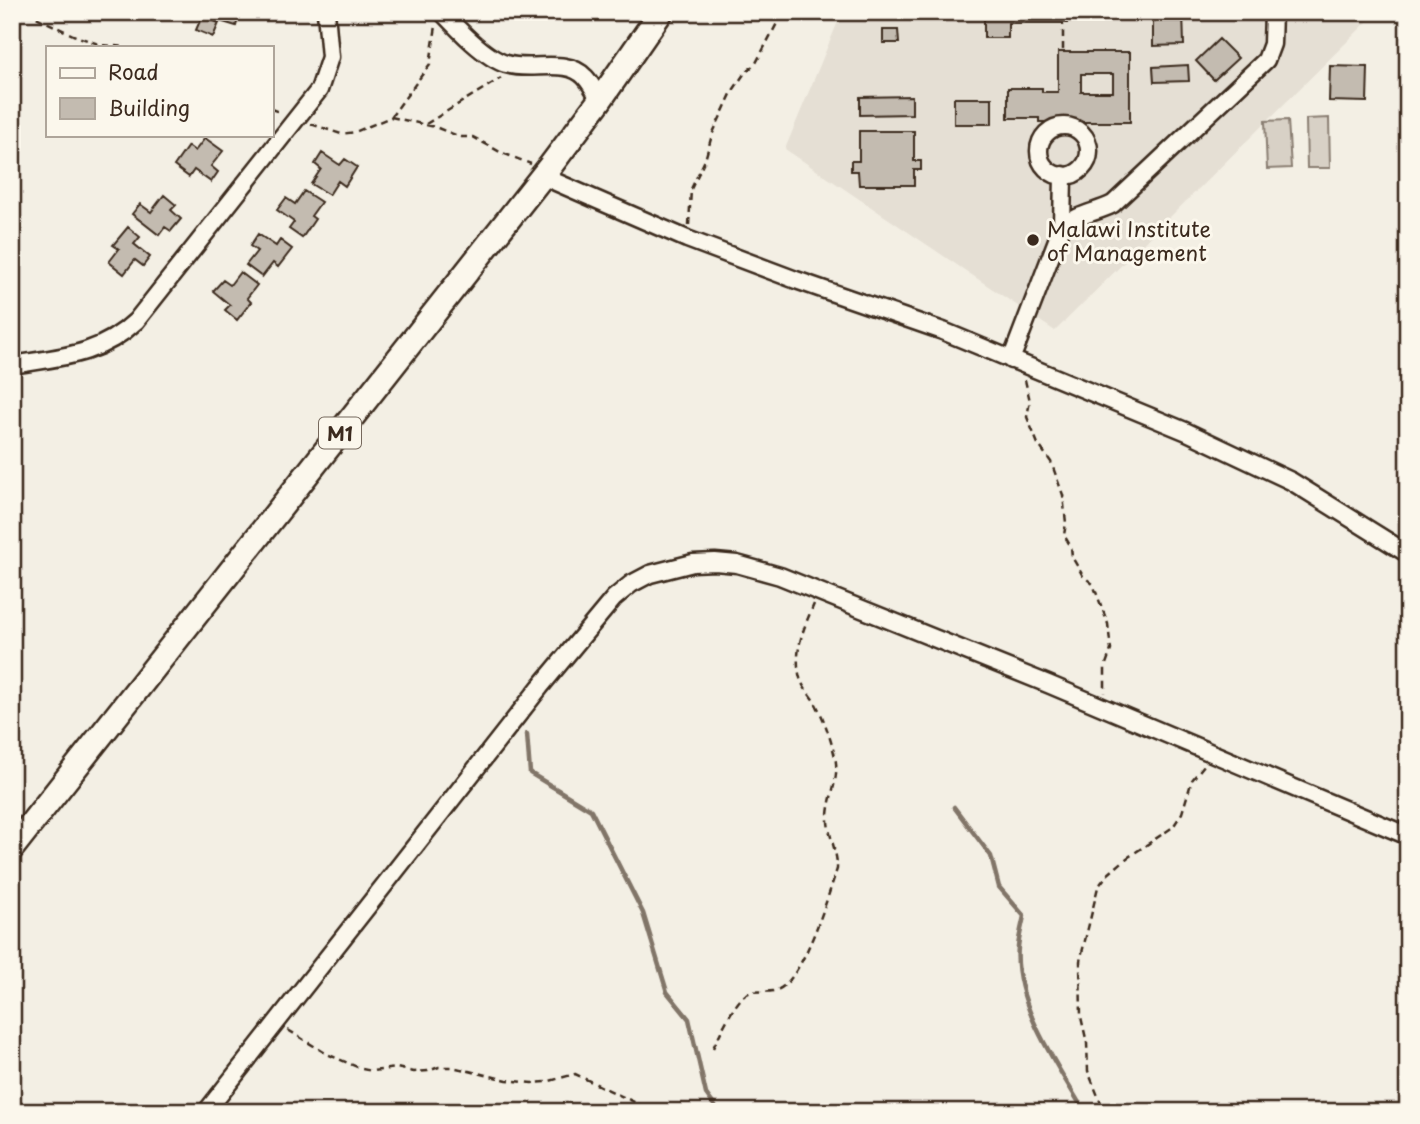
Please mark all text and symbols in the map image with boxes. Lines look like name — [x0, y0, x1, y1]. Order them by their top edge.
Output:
legend — [46, 46, 273, 136]
text: Road — [108, 55, 159, 87]
text: Building — [108, 91, 190, 123]
place label: Malawi Institute of Management — [1047, 212, 1211, 268]
marker: Malawi Institute of Management — [1025, 232, 1041, 248]
road number: M1 — [319, 418, 361, 448]

